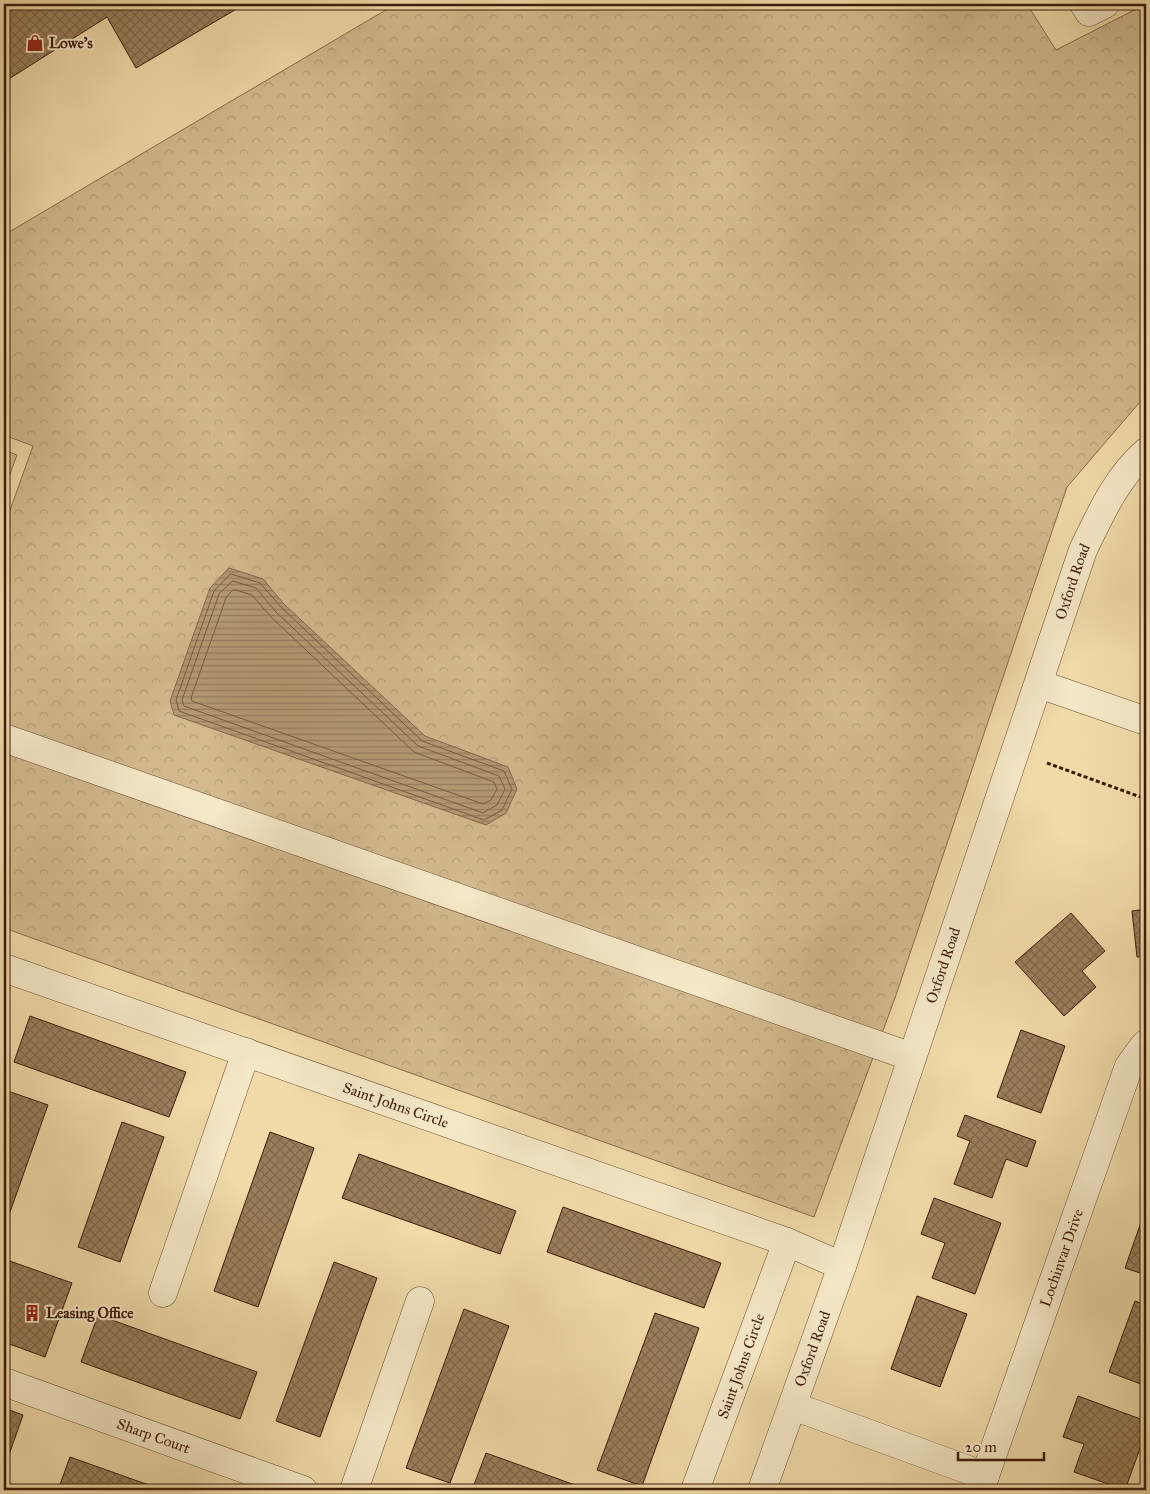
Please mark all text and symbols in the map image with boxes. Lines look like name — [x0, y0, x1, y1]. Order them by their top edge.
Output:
shop icon: Lowe's — [25, 33, 45, 53]
place label: Lowe's — [49, 34, 93, 52]
street label: Oxford Road — [1051, 540, 1094, 622]
street label: Oxford Road — [922, 925, 964, 1006]
street label: Saint Johns Circle — [340, 1078, 451, 1132]
street label: Lochinvar Drive — [1036, 1207, 1087, 1309]
building icon: Leasing Office — [22, 1303, 42, 1323]
place label: Leasing Office — [46, 1304, 134, 1323]
street label: Oxford Road — [791, 1308, 834, 1389]
street label: Saint Johns Circle — [714, 1311, 769, 1421]
street label: Sharp Court — [114, 1415, 193, 1458]
scale bar — [958, 1429, 1044, 1461]
text: 20 m — [965, 1438, 997, 1456]

